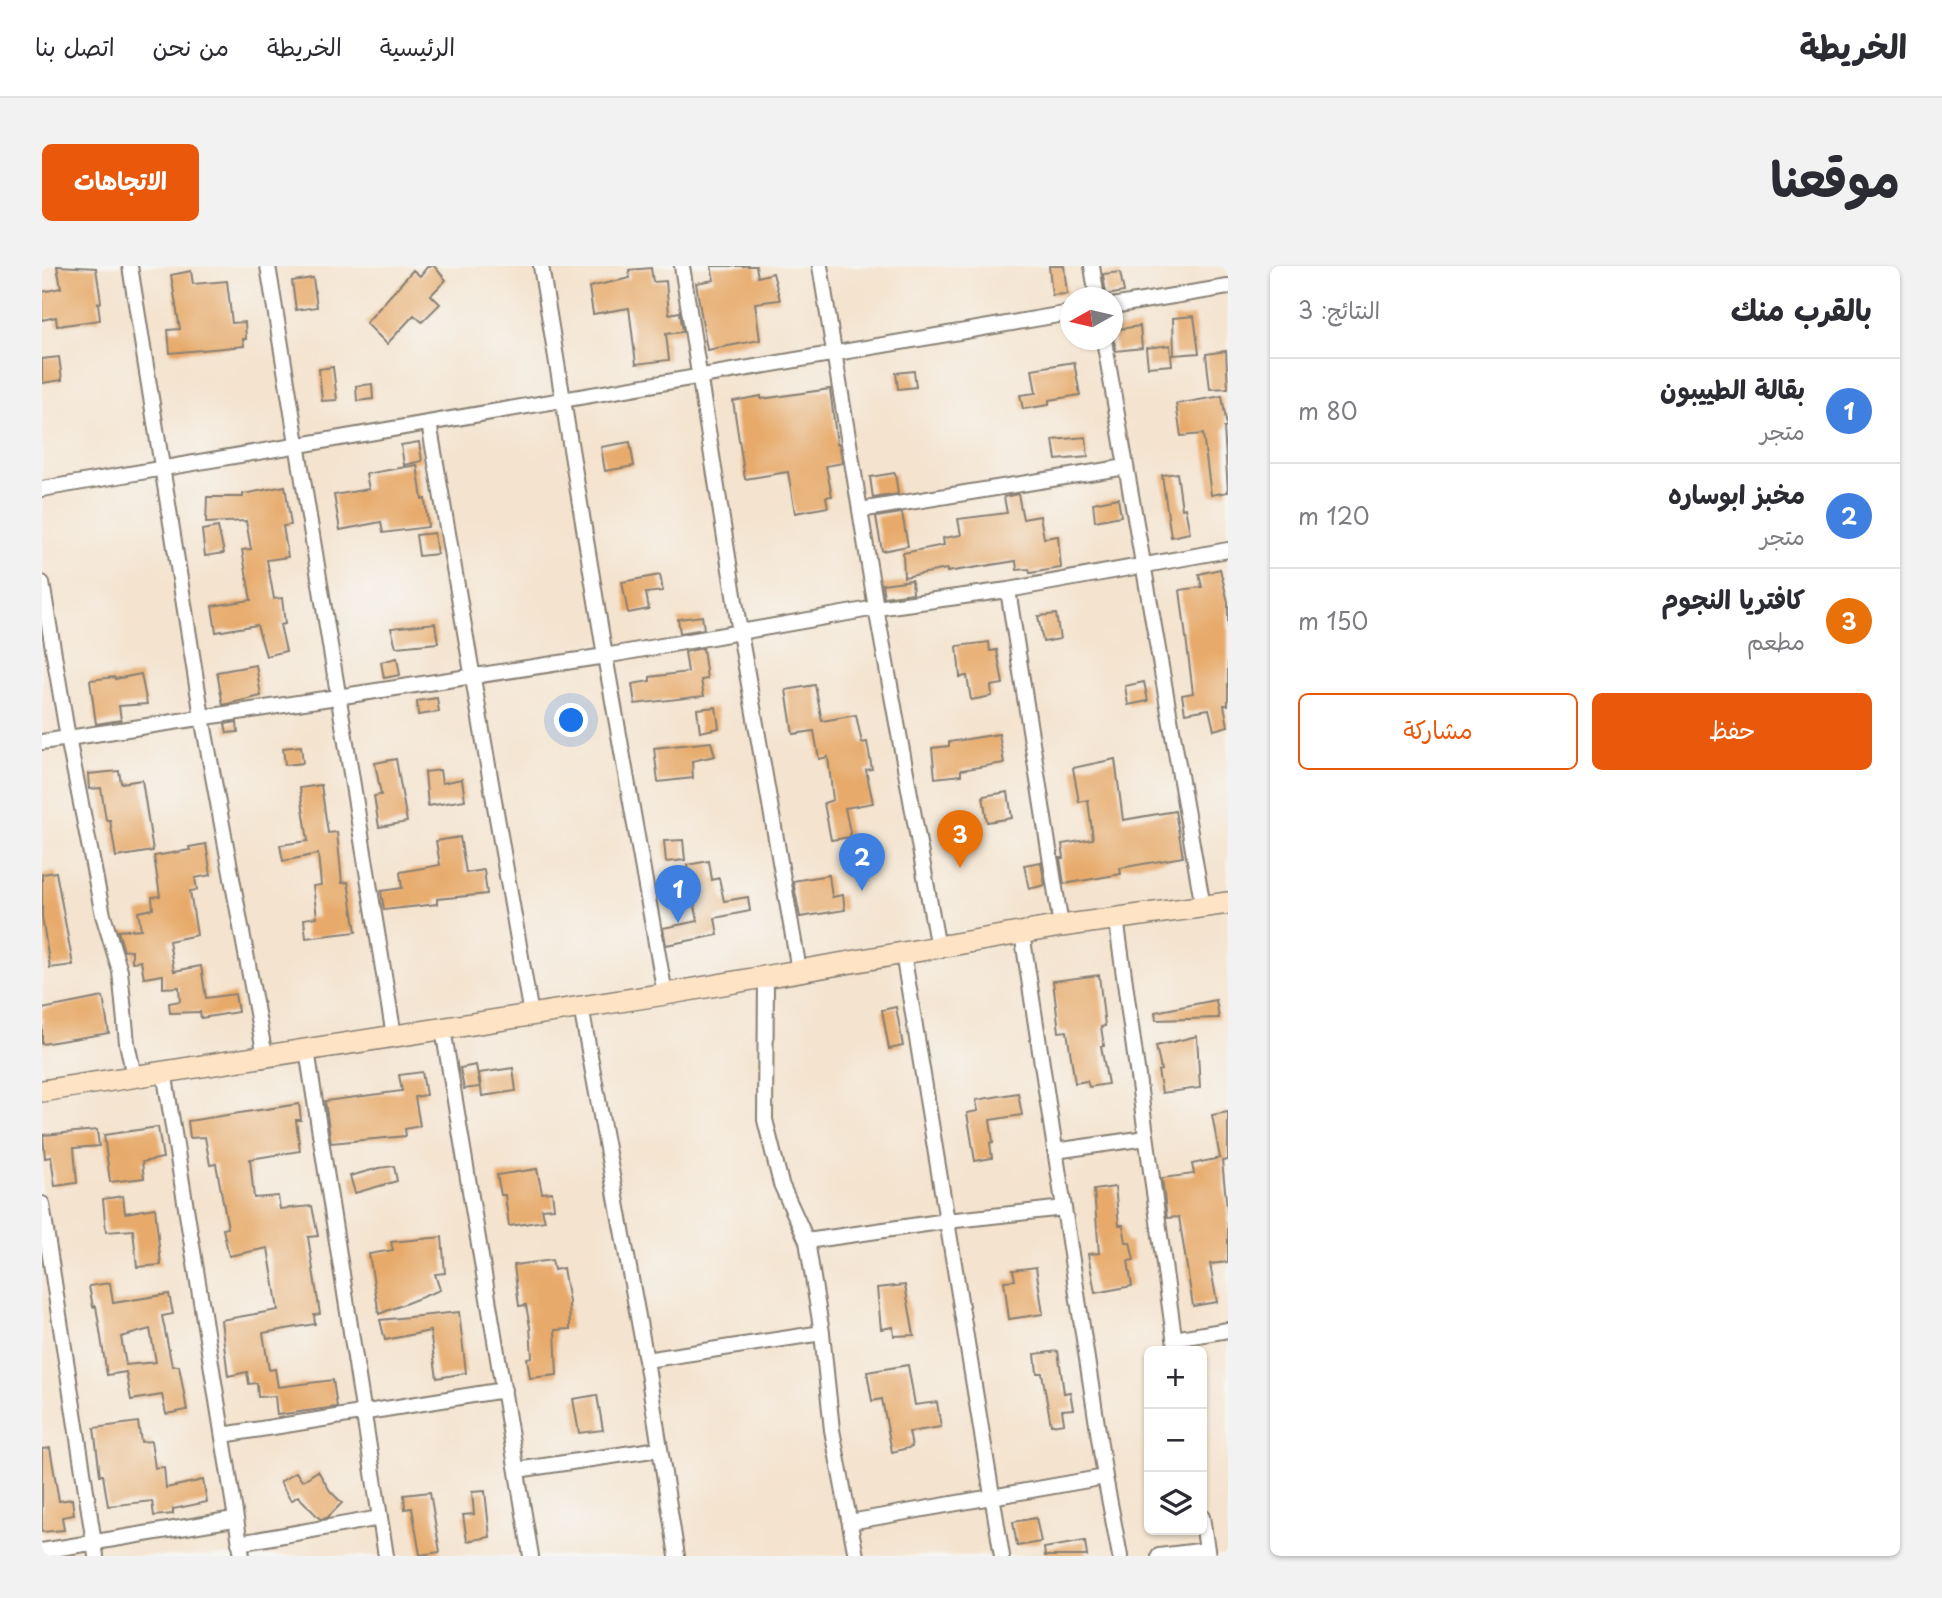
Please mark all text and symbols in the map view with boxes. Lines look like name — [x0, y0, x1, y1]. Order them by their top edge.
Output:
text: الخريطة — [1800, 20, 1907, 70]
text: اتصل بنا — [35, 28, 115, 64]
text: من نحن — [153, 28, 229, 64]
text: الخريطة — [267, 28, 342, 64]
text: الرئيسية — [380, 28, 455, 64]
text: موقعنا — [1770, 140, 1900, 214]
button: الاتجاهات — [42, 144, 199, 221]
text: بالقرب منك — [1731, 286, 1872, 331]
north arrow — [1060, 287, 1123, 350]
text: النتائج: 3 — [1298, 292, 1380, 327]
text: بقالة الطييبون — [1660, 369, 1805, 408]
text: 80 m — [1298, 393, 1358, 428]
text: 1 — [1844, 393, 1855, 428]
text: متجر — [1760, 413, 1805, 448]
text: مخبز ابوساره — [1668, 474, 1805, 513]
text: 120 m — [1298, 498, 1370, 533]
text: 2 — [1841, 498, 1857, 533]
text: متجر — [1760, 518, 1805, 553]
text: كافتريا النجوم — [1662, 579, 1805, 618]
text: 150 m — [1298, 603, 1368, 638]
text: 3 — [1841, 603, 1857, 638]
text: مطعم — [1747, 623, 1805, 658]
button: مشاركة — [1298, 693, 1578, 770]
button: حفظ — [1592, 693, 1872, 770]
your location — [554, 703, 588, 737]
pin: 3 — [937, 810, 983, 868]
pin: 2 — [839, 833, 885, 891]
pin: 1 — [655, 865, 701, 923]
map controls — [1144, 1346, 1207, 1535]
button: + — [1144, 1346, 1207, 1409]
button: − — [1144, 1409, 1207, 1472]
button: layers — [1144, 1472, 1207, 1535]

